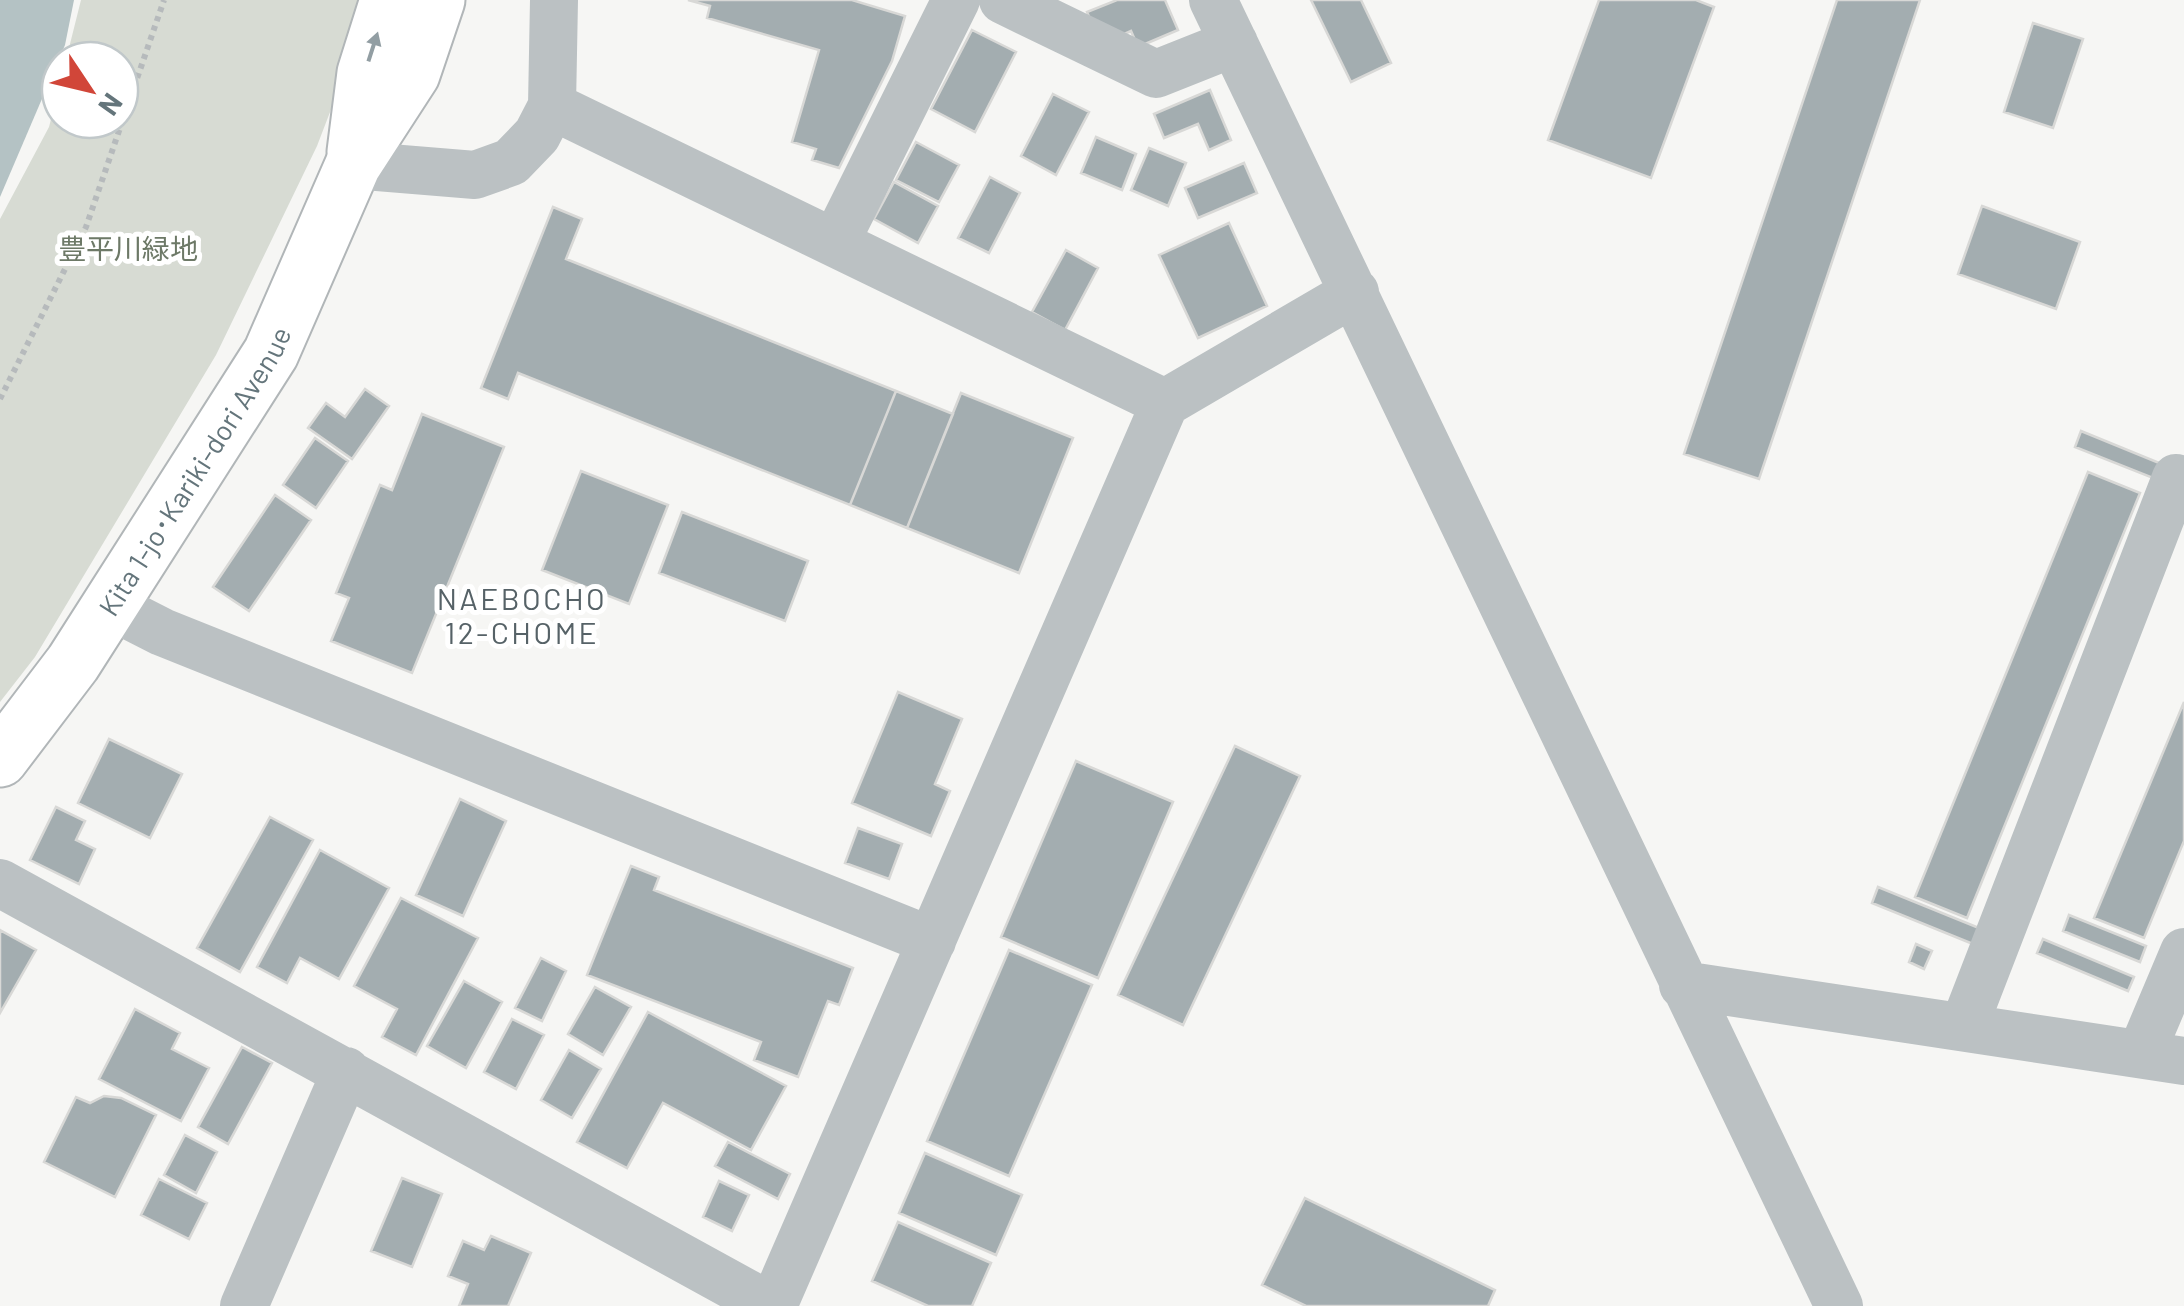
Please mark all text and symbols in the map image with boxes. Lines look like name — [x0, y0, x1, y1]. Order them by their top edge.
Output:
one-way arrow — [367, 32, 382, 62]
north arrow — [40, 40, 140, 140]
text: N — [92, 88, 131, 122]
park label: 豊平川緑地 — [58, 231, 198, 265]
street label: Kita 1-jo･Kariki-dori Avenue — [91, 321, 297, 622]
district label: NAEBOCHO 12-CHOME — [437, 580, 607, 650]

